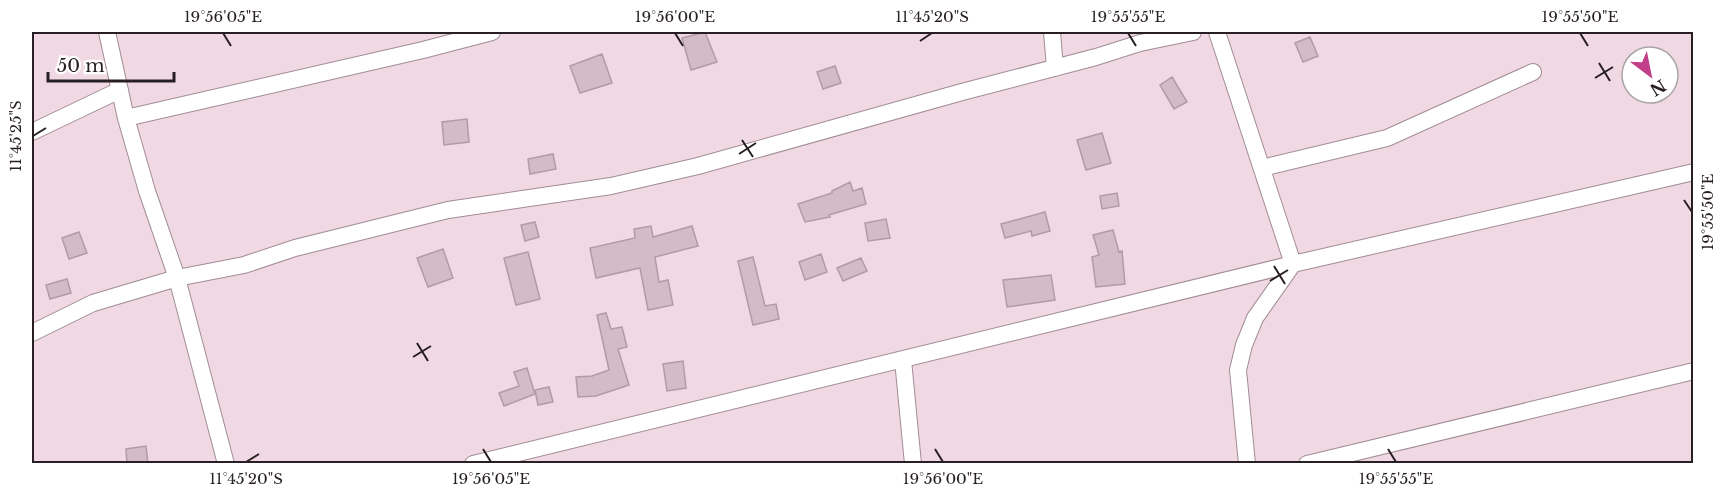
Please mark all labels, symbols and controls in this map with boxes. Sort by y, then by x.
text: 19°56'05"E [184,7,262,26]
text: 19°56'00"E [635,7,715,26]
text: 11°45'20"S [895,7,969,26]
text: 19°55'55"E [1091,7,1165,26]
text: 19°55'50"E [1542,7,1618,26]
scale bar [48,45,174,83]
north arrow [1620,45,1680,105]
text: 50 m [57,55,105,77]
text: N [1646,75,1670,100]
text: 11°45'25"S [6,100,25,172]
text: 19°55'50"E [1698,174,1717,250]
text: 11°45'20"S [209,469,283,488]
text: 19°56'05"E [452,469,530,488]
text: 19°56'00"E [903,469,983,488]
text: 19°55'55"E [1359,469,1433,488]

